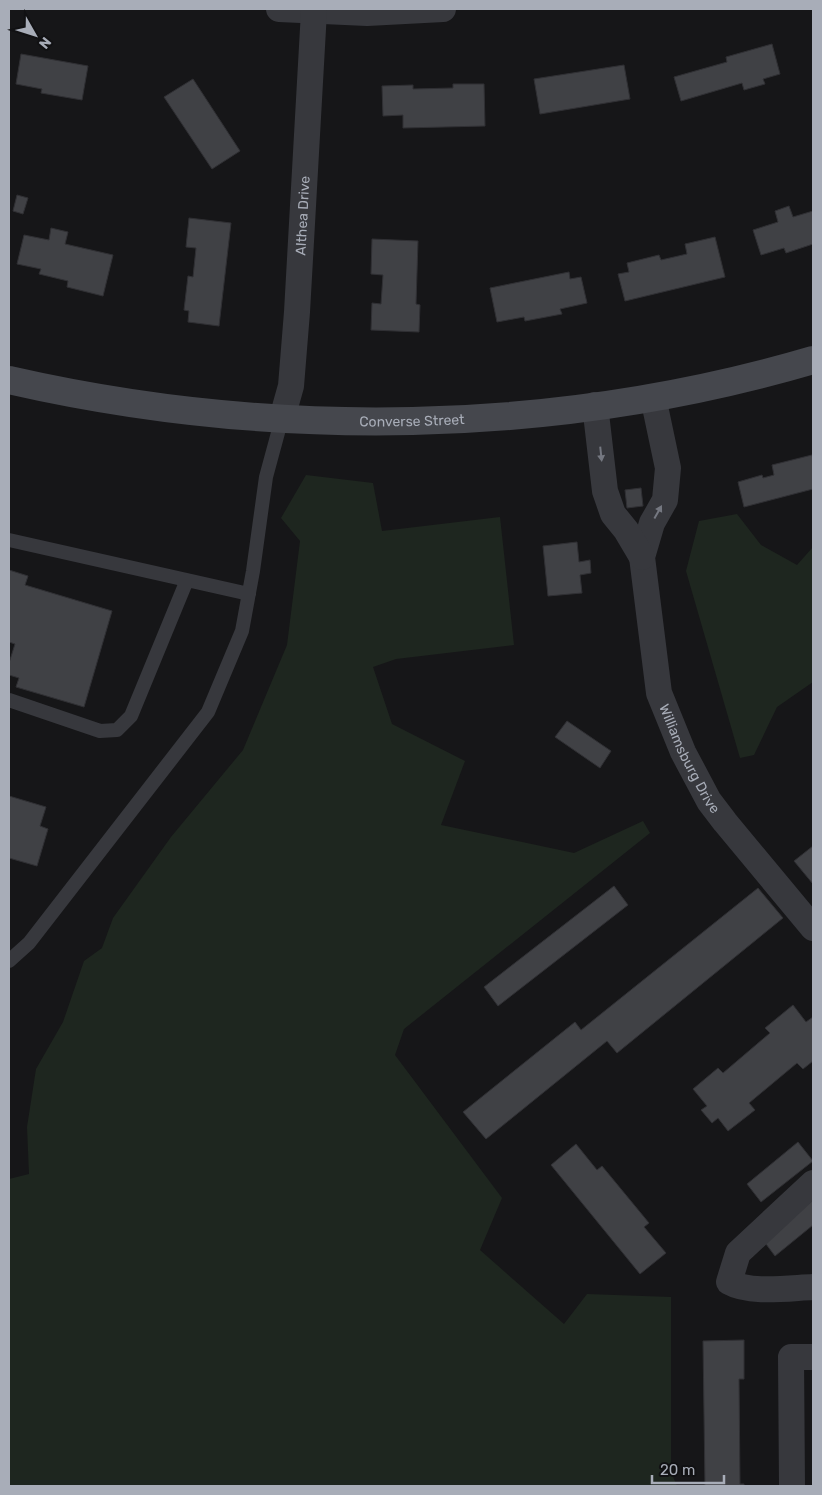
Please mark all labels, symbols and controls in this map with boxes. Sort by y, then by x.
north arrow [10,10,60,60]
text: N [35,34,54,52]
street label: Althea Drive [292,175,314,256]
street label: Converse Street [359,411,465,430]
one-way arrow [597,446,605,462]
one-way arrow [654,505,663,518]
street label: Williamsburg Drive [655,702,723,817]
scale bar [652,1452,724,1484]
text: 20 m [660,1461,695,1479]

